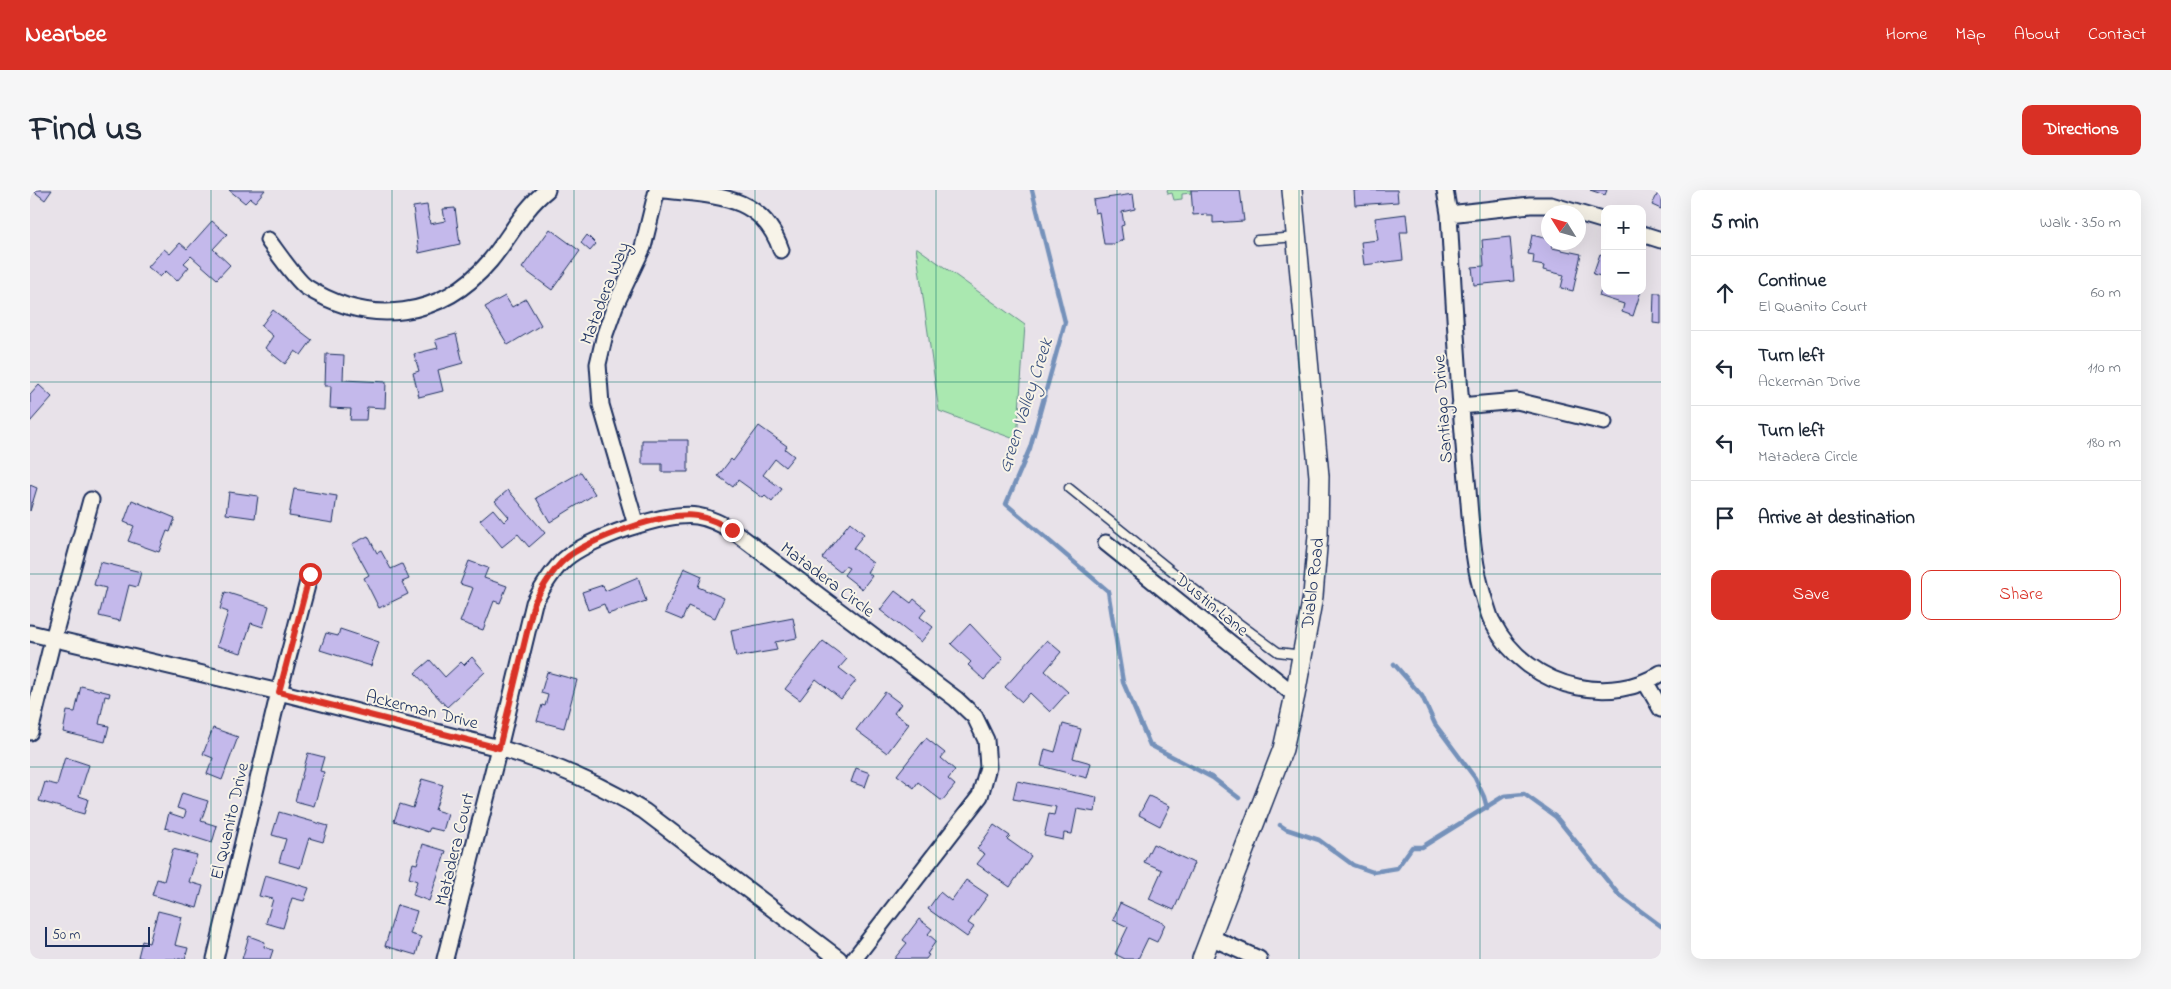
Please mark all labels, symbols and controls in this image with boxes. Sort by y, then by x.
text: Nearbee [25,18,107,53]
text: Home [1886,22,1927,48]
text: Map [1955,22,1986,48]
text: About [2014,22,2060,48]
text: Contact [2088,22,2146,48]
text: Find us [30,105,142,156]
button: Directions [2022,105,2141,155]
north arrow [1541,205,1586,250]
map controls [1601,205,1646,295]
button: + [1601,205,1646,250]
text: 5 min [1711,208,1759,238]
text: Walk · 350 m [2040,211,2121,235]
street label: Matadera Way [574,239,637,349]
button: − [1601,250,1646,295]
text: Continue [1758,268,1826,295]
icon: ahead [1711,279,1739,307]
text: 60 m [2091,281,2121,305]
text: El Quanito Court [1758,295,1867,319]
water label: Green Valley Creek [992,334,1061,477]
text: Turn left [1758,343,1825,370]
street label: Santiago Drive [1427,353,1462,464]
icon: left [1711,354,1739,382]
text: 110 m [2087,356,2121,380]
text: Ackerman Drive [1758,370,1860,394]
text: Turn left [1758,418,1825,445]
icon: left [1711,429,1739,457]
text: 180 m [2087,431,2121,455]
text: Matadera Circle [1758,445,1858,469]
icon: arrive [1711,504,1739,532]
text: Arrive at destination [1758,505,1915,532]
route end [721,519,744,542]
street label: Matadera Circle [774,536,880,625]
street label: Diablo Road [1295,536,1332,631]
route start [299,563,322,586]
street label: Dustin Lane [1167,567,1254,644]
button: Save [1711,570,1911,620]
button: Share [1921,570,2121,620]
street label: Ackerman Drive [362,684,481,738]
street label: El Quanito Drive [205,759,257,883]
street label: Matadera Court [429,790,483,909]
scale bar [45,924,150,947]
text: 50 m [52,925,80,946]

